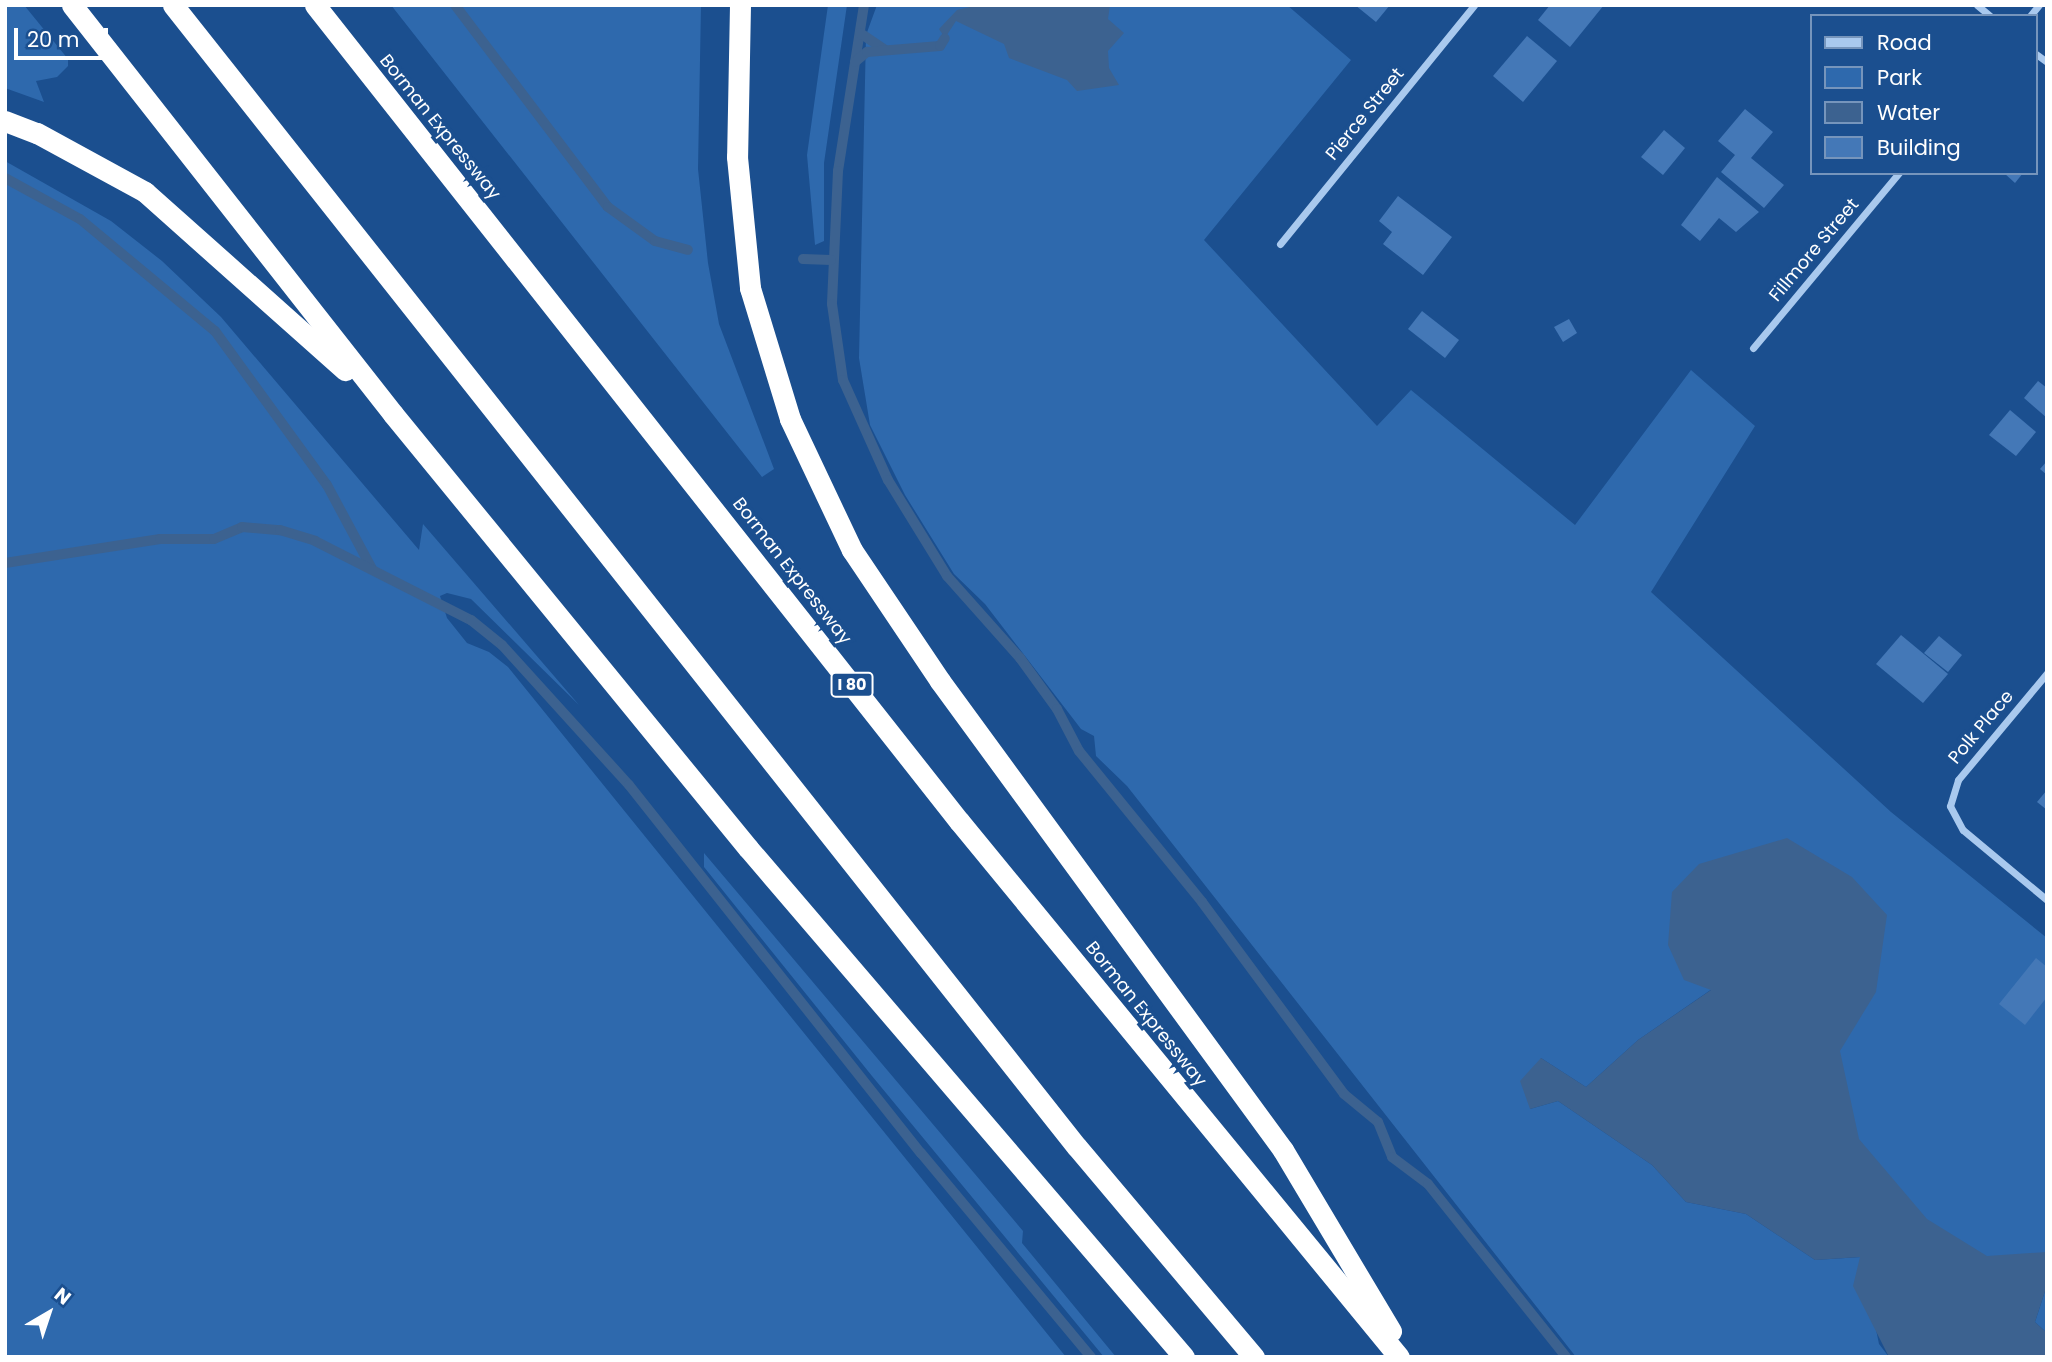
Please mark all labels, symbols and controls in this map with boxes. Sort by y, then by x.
scale bar [18,14,112,58]
legend [1811,14,2038,175]
text: 20 m [27,25,80,54]
text: Road [1877,28,1932,57]
street label: Borman Expressway [375,50,505,204]
text: Park [1877,63,1922,92]
street label: Pierce Street [1321,64,1409,164]
text: Water [1877,98,1940,127]
text: Building [1877,133,1961,162]
street label: Fillmore Street [1765,194,1863,306]
street label: Borman Expressway [728,493,856,649]
road number: I 80 [829,672,875,698]
street label: Polk Place [1944,686,2018,768]
street label: Borman Expressway [1081,937,1211,1091]
north arrow [14,1278,84,1348]
text: N [48,1281,77,1311]

